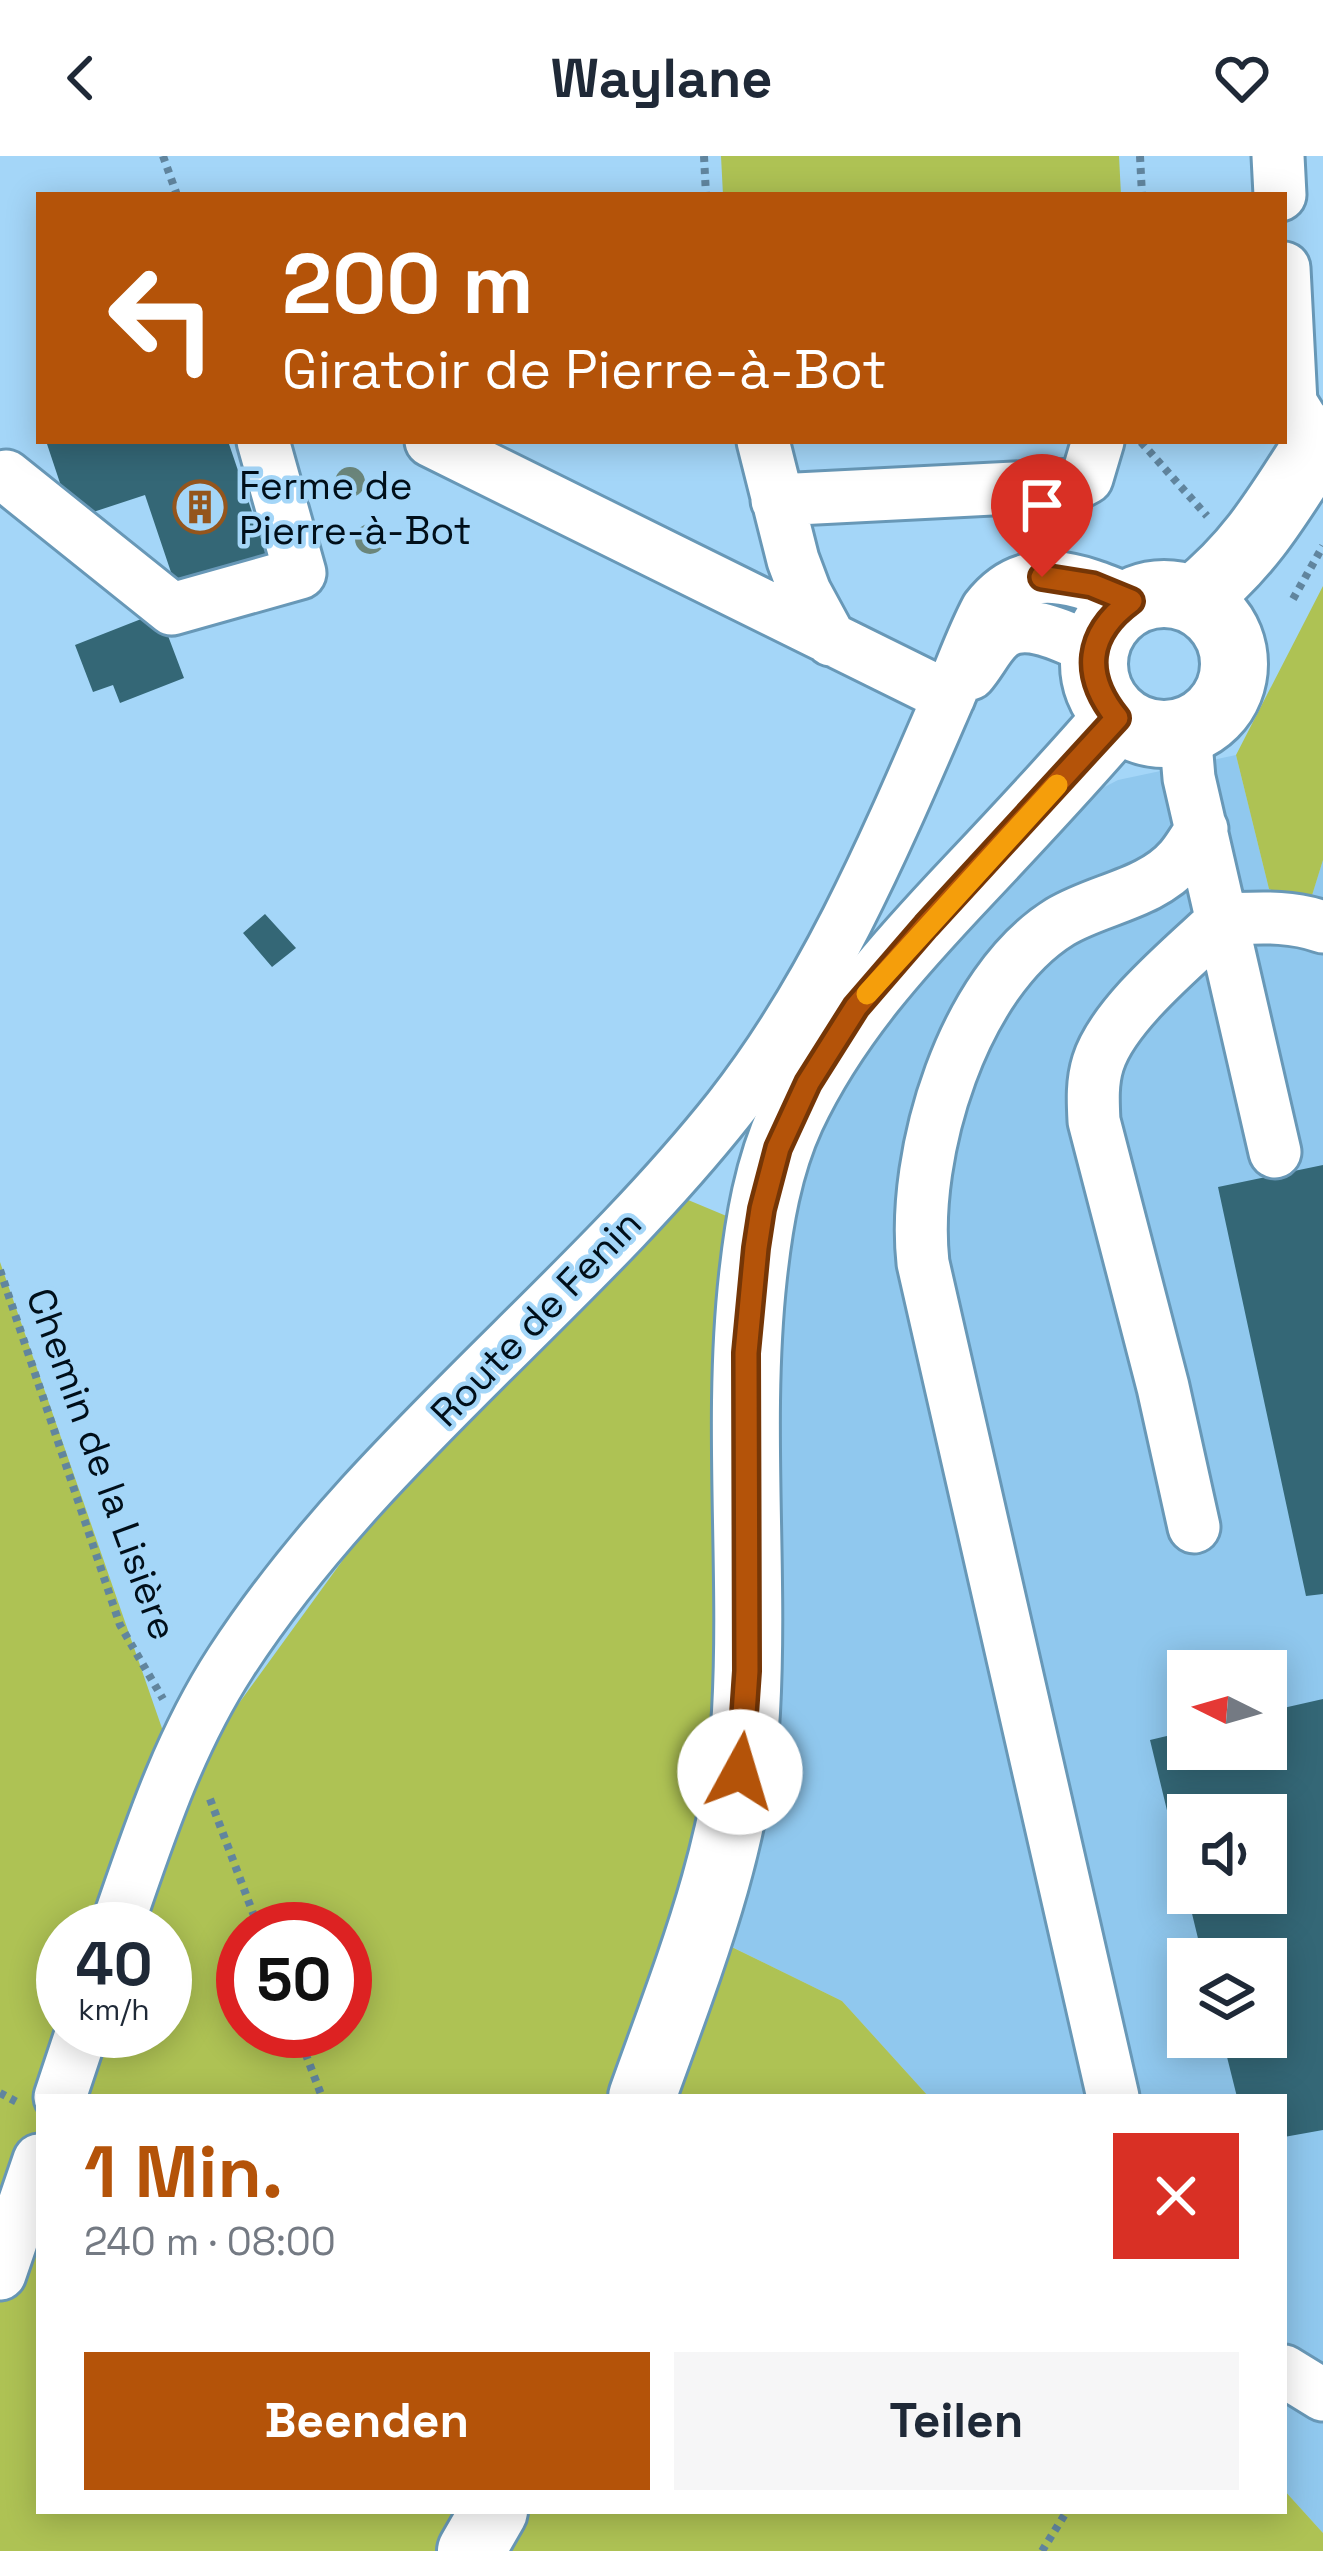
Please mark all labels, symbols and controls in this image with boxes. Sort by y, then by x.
text: Waylane [551,44,772,113]
icon: back [48,45,114,111]
icon: heart [1209,45,1275,111]
text: 200 m [282,230,534,338]
icon: left [84,240,240,396]
text: Giratoir de Pierre-à-Bot [282,335,887,404]
pin [991,454,1093,577]
place label: Ferme de Pierre-à-Bot [239,461,472,555]
icon: arrive [1009,472,1075,538]
building icon: Ferme de Pierre-à-Bot [172,479,228,535]
street label: Route de Fenin [420,1199,652,1437]
street label: Chemin de la Lisière [16,1282,188,1646]
north arrow [1167,1650,1287,1770]
map controls [1167,1650,1287,2058]
position arrow [677,1709,803,1835]
button: sound [1167,1794,1287,1914]
speed limit sign: 50 [216,1902,372,2058]
text: 40 [75,1926,153,2003]
button: layers [1167,1938,1287,2058]
text: km/h [78,1990,150,2029]
text: 1 Min. [84,2126,283,2218]
button: close [1113,2133,1239,2259]
text: 240 m · 08:00 [84,2217,336,2266]
button: Beenden [84,2352,650,2490]
button: Teilen [674,2352,1239,2490]

